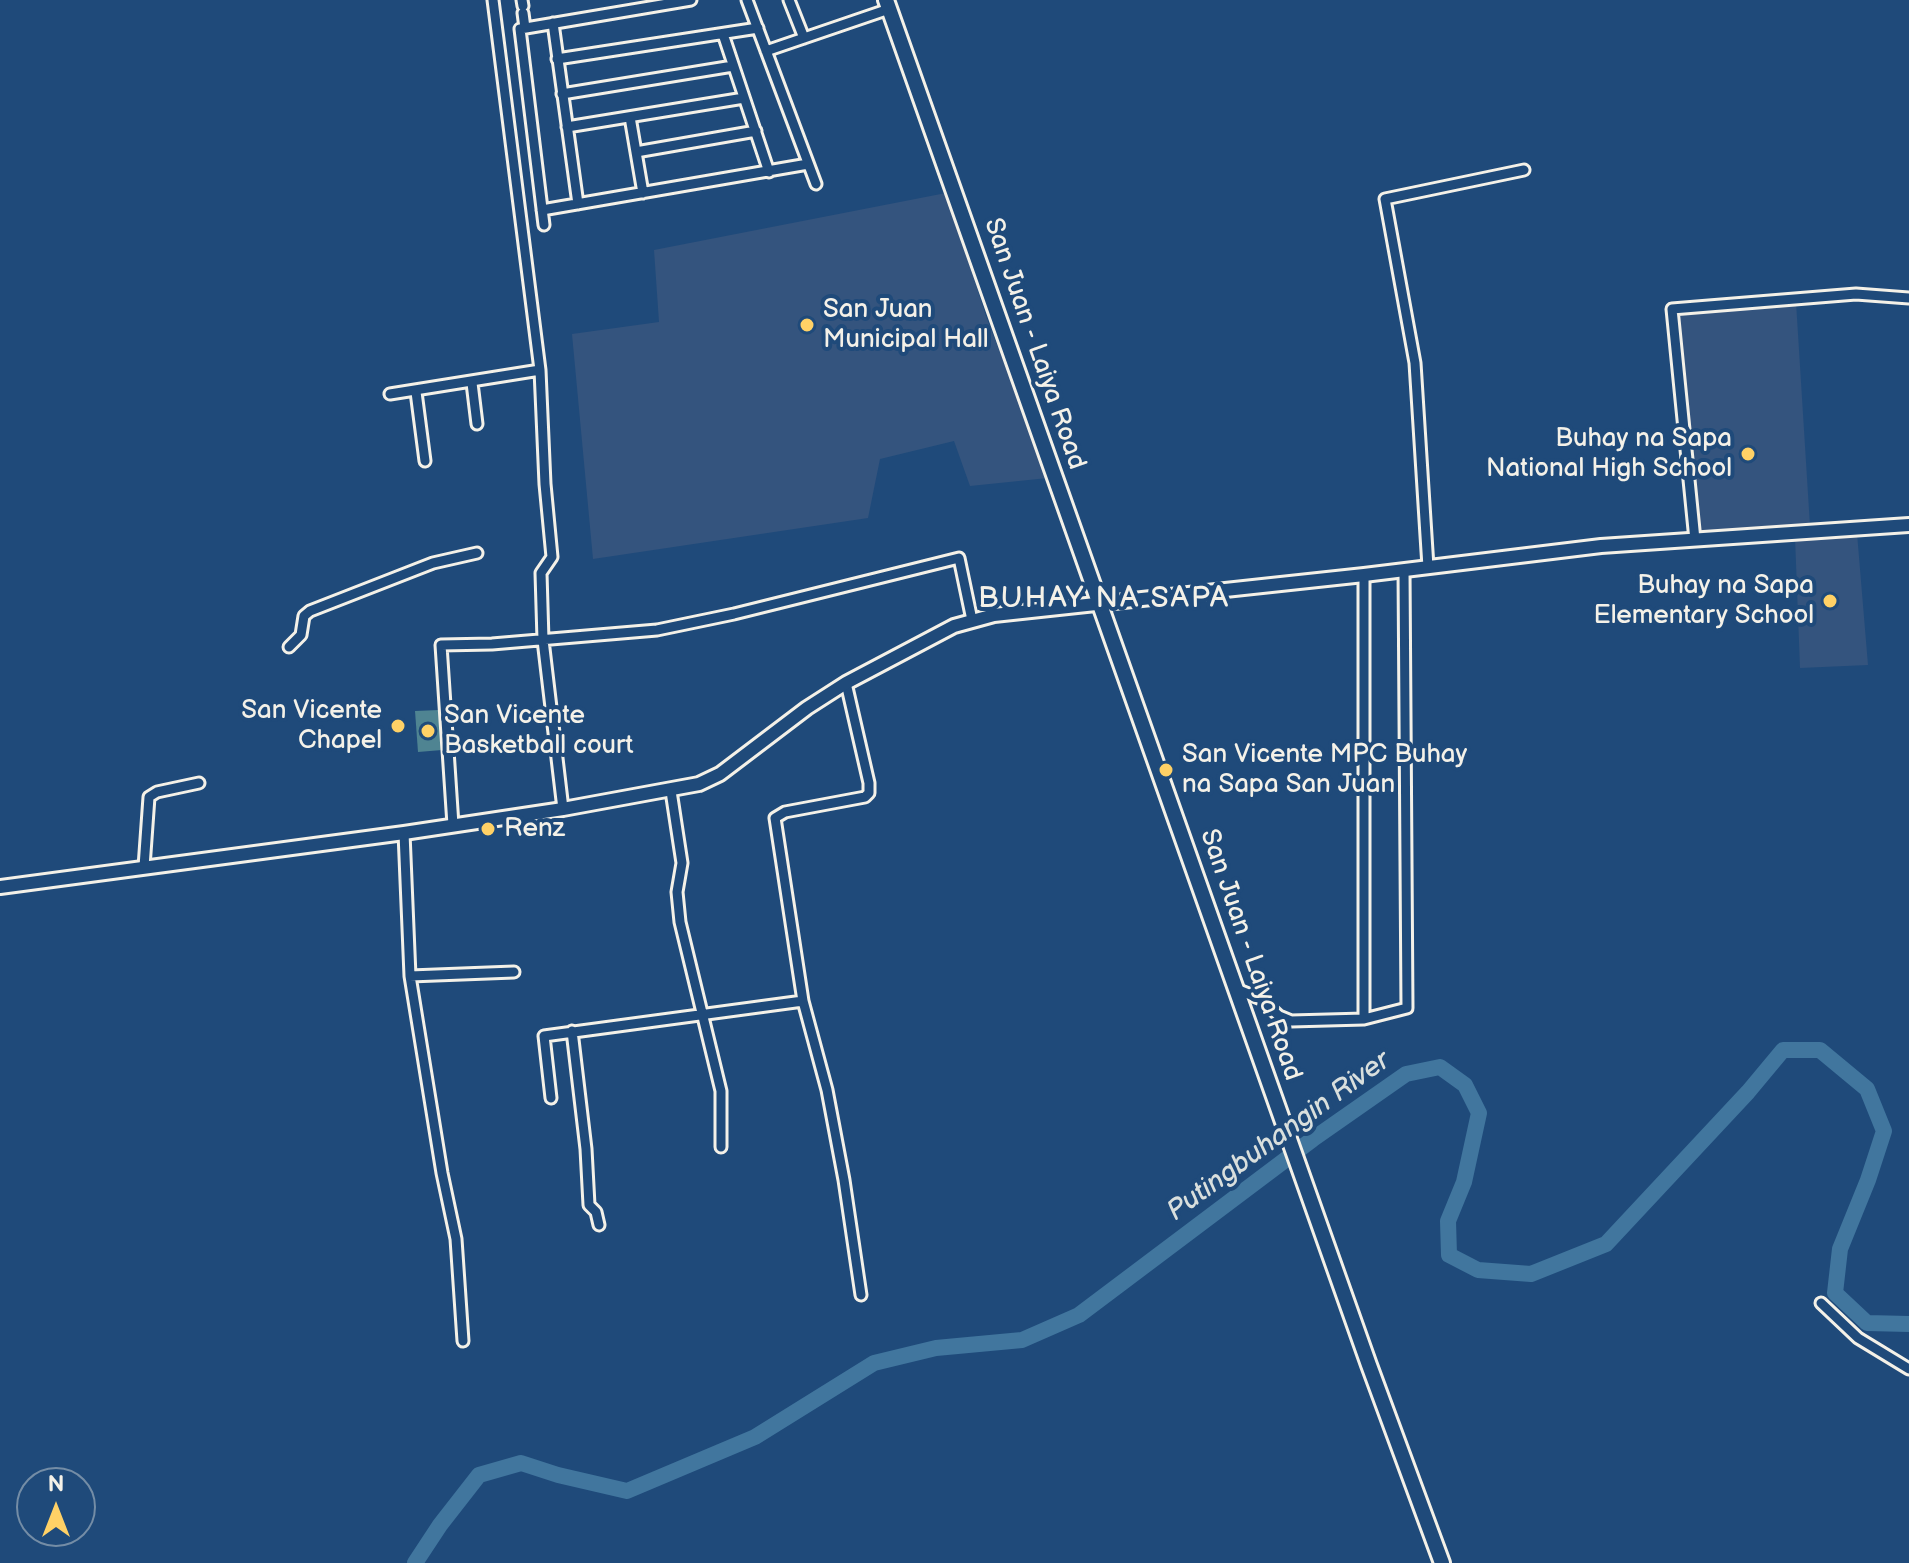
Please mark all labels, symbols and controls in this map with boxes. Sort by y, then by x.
street label: San Juan - Laiya Road [976,214,1092,474]
place label: San Juan Municipal Hall [823,294,989,356]
marker: San Juan Municipal Hall [798,316,816,334]
place label: Buhay na Sapa National High School [1486,423,1732,484]
marker: Buhay na Sapa National High School [1739,445,1757,463]
place label: Buhay na Sapa Elementary School [1594,570,1814,632]
district label: BUHAY NA SAPA [978,581,1230,617]
marker: Buhay na Sapa Elementary School [1821,592,1839,610]
place label: San Vicente Chapel [241,695,382,756]
place label: San Vicente Basketball court [444,700,634,762]
marker: San Vicente Chapel [389,717,407,735]
marker: San Vicente Basketball court [419,722,437,740]
place label: San Vicente MPC Buhay na Sapa San Juan [1182,739,1467,800]
marker: San Vicente MPC Buhay na Sapa San Juan [1157,761,1175,779]
place label: Renz [504,813,565,845]
marker: Renz [479,820,497,838]
street label: San Juan - Laiya Road [1192,825,1308,1085]
water label: Putingbuhangin River [1161,1045,1397,1229]
north arrow [16,1467,96,1547]
text: N [48,1471,64,1498]

